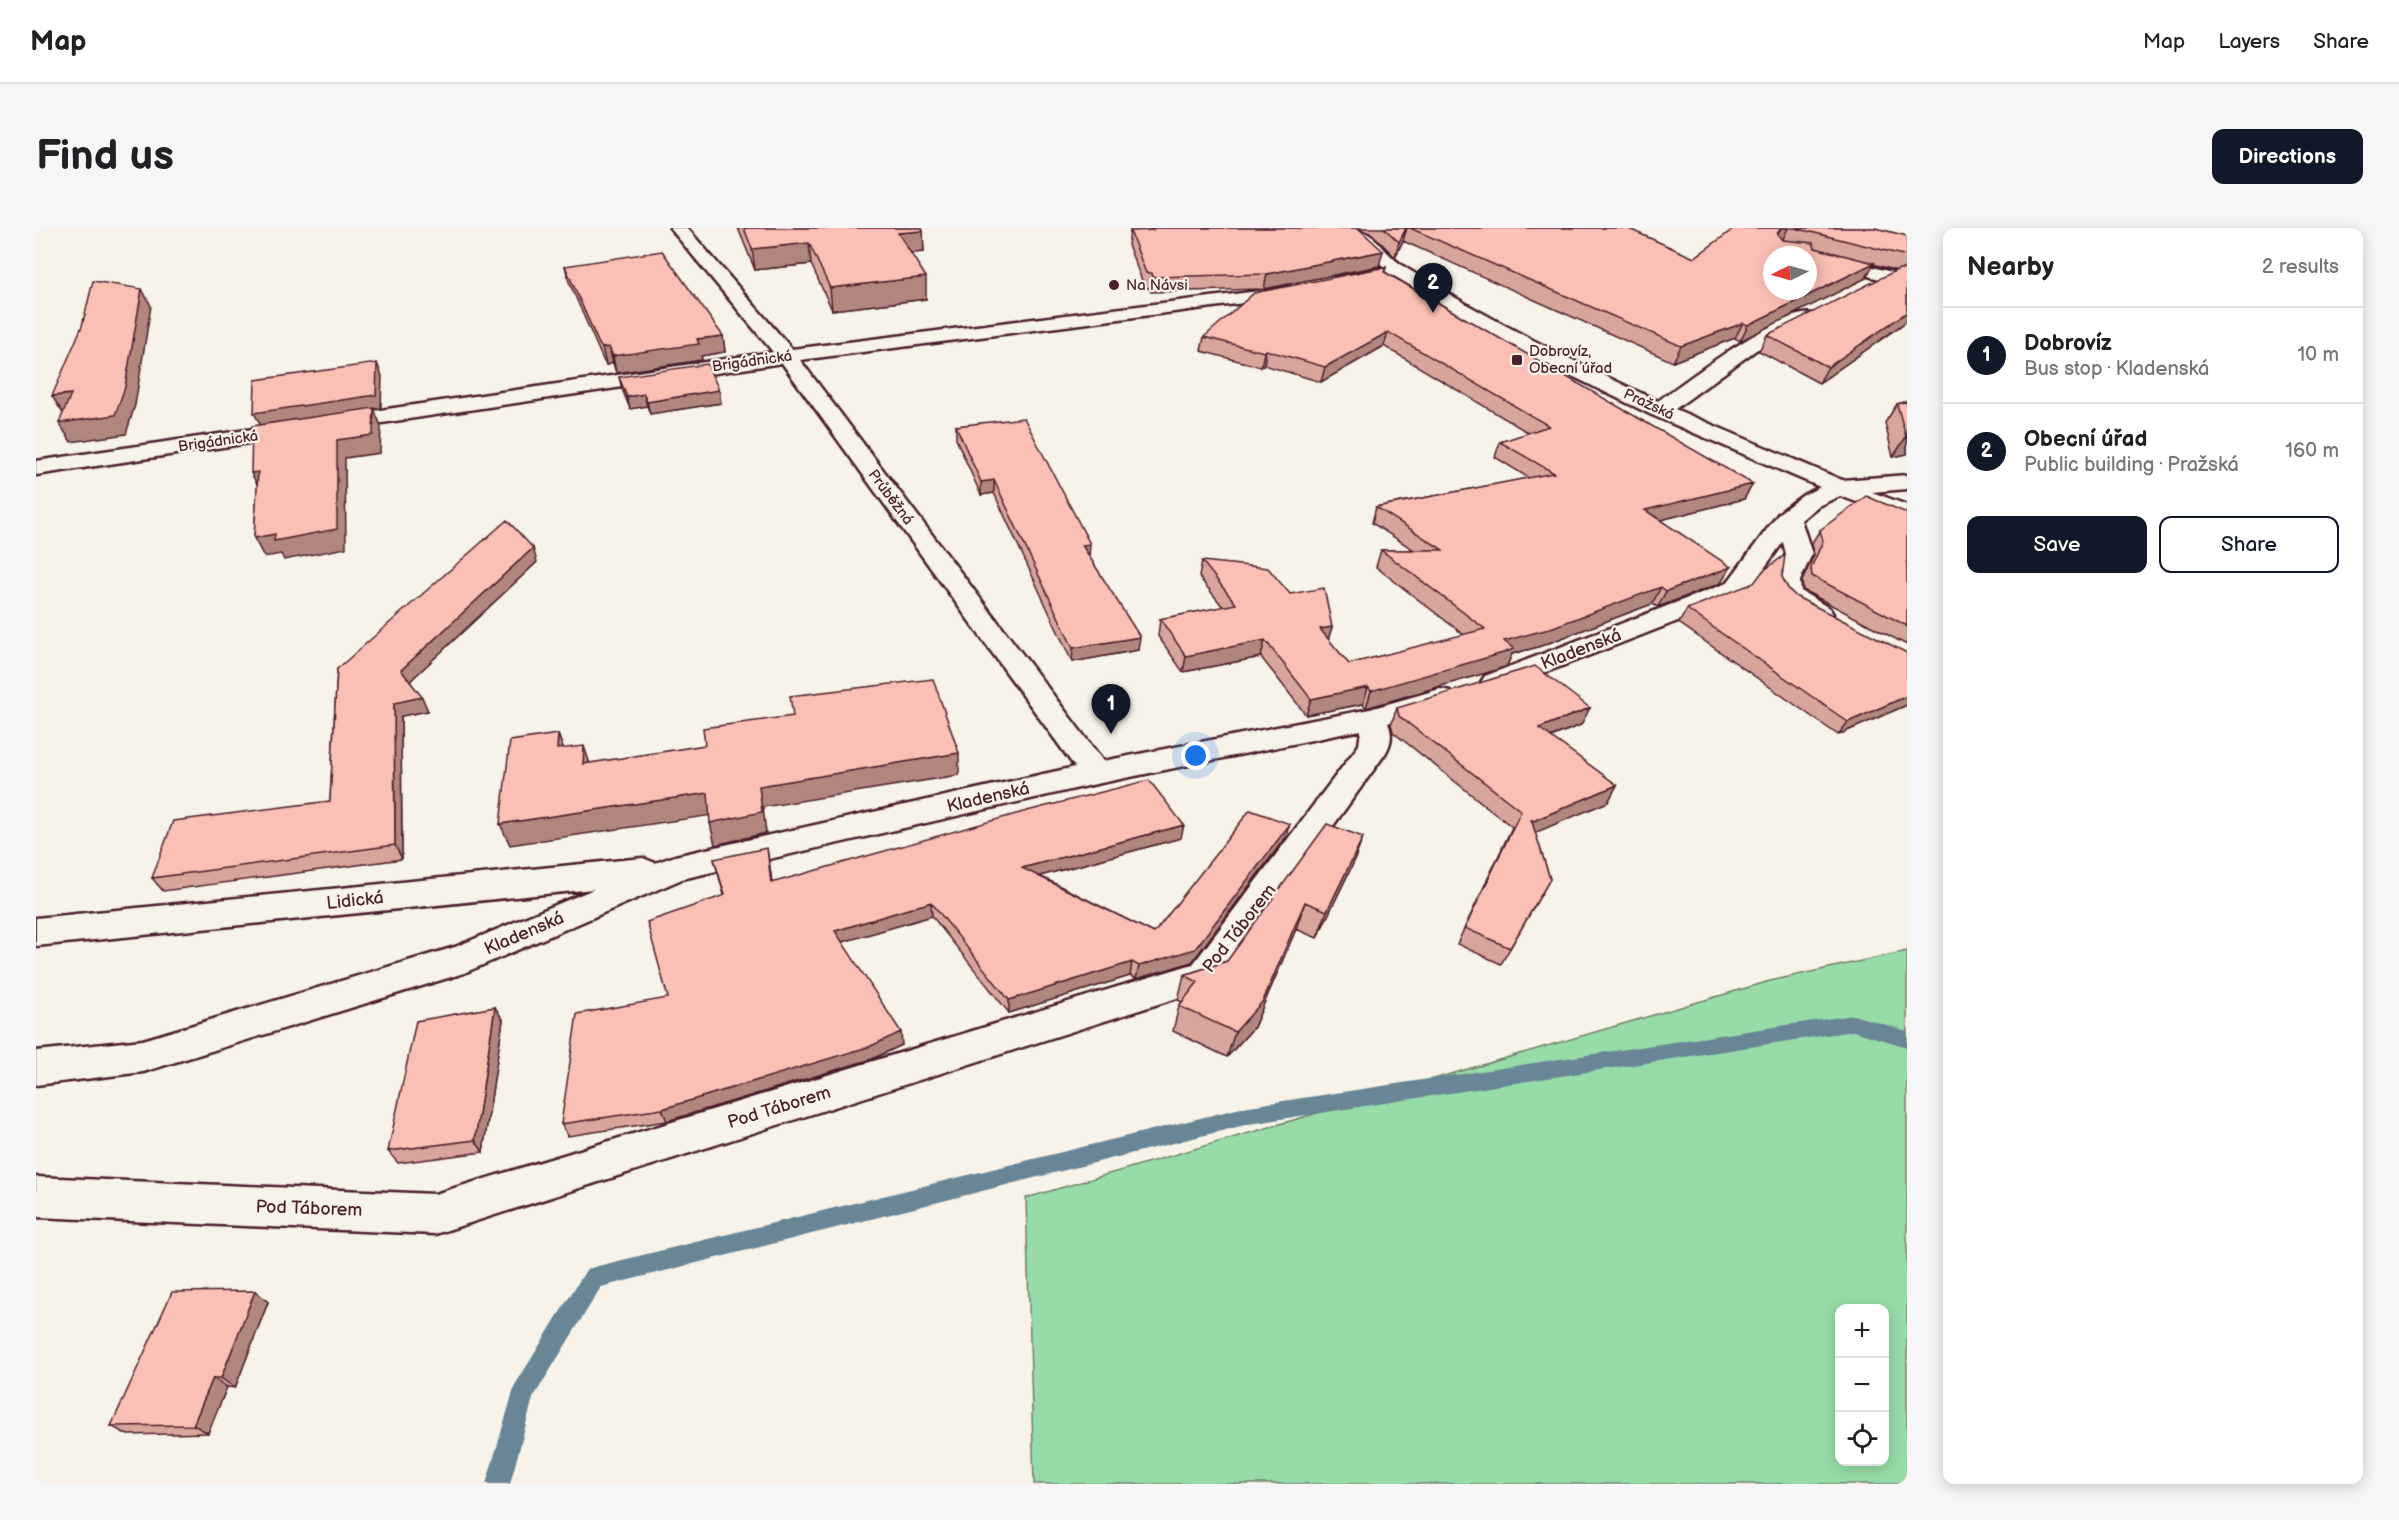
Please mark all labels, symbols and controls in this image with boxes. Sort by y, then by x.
text: Map [30,25,86,58]
text: Map [2143,29,2185,54]
text: Layers [2218,29,2280,54]
text: Share [2313,29,2369,54]
button: Directions [2212,129,2363,184]
text: Find us [36,131,174,182]
north arrow [1763,246,1817,300]
text: Nearby [1967,252,2054,283]
text: 2 results [2262,255,2339,279]
pin: 2 [1414,264,1452,313]
place label: Na Návsi [1126,276,1188,295]
marker: Na Návsi [1107,278,1121,292]
text: Dobrovíz [2024,330,2112,357]
place label: Dobrovíz, Obecní úřad [1529,342,1612,378]
text: 1 [1982,343,1991,367]
text: 10 m [2298,343,2339,367]
street label: Brigádnická [711,346,793,377]
marker: Dobrovíz, Obecní úřad [1510,353,1524,367]
text: Bus stop · Kladenská [2024,357,2209,381]
street label: Pražská [1621,385,1677,424]
street label: Brigádnická [177,426,259,457]
text: Obecní úřad [2024,426,2147,453]
text: 2 [1981,439,1992,463]
text: 160 m [2285,439,2339,463]
text: Public building · Pražská [2024,453,2239,477]
street label: Průběžná [864,466,918,529]
button: Save [1967,516,2147,573]
button: Share [2159,516,2339,573]
street label: Kladenská [1538,625,1624,674]
pin: 1 [1092,684,1130,734]
your location [1181,741,1210,770]
street label: Kladenská [945,778,1032,817]
street label: Pod Táborem [1198,880,1280,977]
street label: Lidická [325,887,385,914]
street label: Kladenská [481,907,567,960]
street label: Pod Táborem [725,1082,833,1133]
street label: Pod Táborem [255,1196,363,1221]
map controls [1835,1304,1889,1466]
button: + [1835,1304,1889,1358]
button: − [1835,1358,1889,1412]
button: locate [1835,1412,1889,1466]

